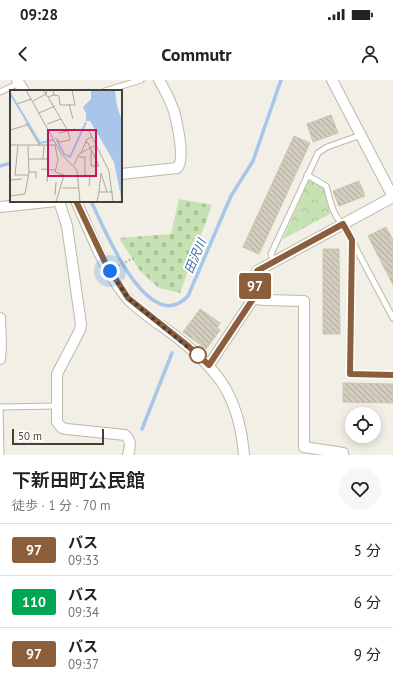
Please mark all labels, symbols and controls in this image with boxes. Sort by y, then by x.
text: 09:28 [20,5,58,24]
icon: back [12,43,34,65]
text: Commutr [161,43,232,66]
icon: person [359,43,381,65]
inset map [10,90,122,202]
water label: 田沢川 [181,235,210,276]
your location [100,261,120,281]
line badge: 97 [237,273,273,299]
text: 97 [247,277,263,295]
unlabelled marker [189,346,207,364]
map controls [345,407,381,443]
button: locate [345,407,381,443]
scale bar [12,427,104,446]
text: 50 m [18,429,42,443]
text: 下新田町公民館 [12,468,145,492]
button: heart [339,468,381,510]
text: 徒歩 · 1 分 · 70 m [12,497,111,514]
text: バス [68,533,98,552]
text: 97 [26,541,42,559]
text: 5 分 [354,541,381,560]
text: 09:33 [68,552,99,569]
text: バス [68,585,98,604]
text: 110 [22,593,46,611]
text: 6 分 [354,593,381,612]
text: 09:34 [68,604,99,621]
text: バス [68,637,98,656]
text: 97 [26,645,42,663]
text: 9 分 [354,645,381,664]
text: 09:37 [68,656,99,673]

